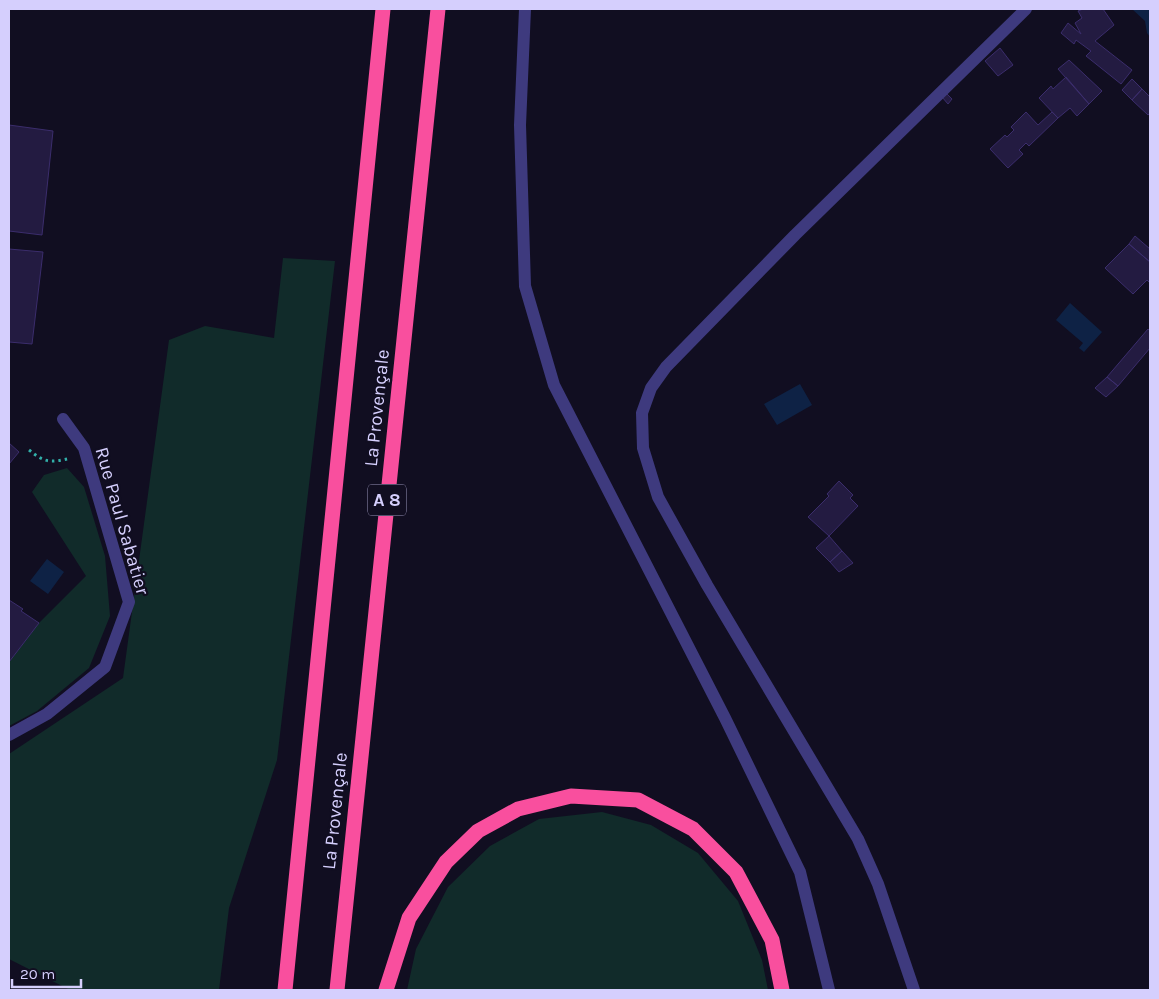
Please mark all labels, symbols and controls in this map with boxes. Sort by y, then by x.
street label: La Provençale [360,348,394,468]
street label: Rue Paul Sabatier [90,445,154,598]
road number: A 8 [368,484,406,516]
street label: La Provençale [318,751,352,871]
scale bar [12,956,81,988]
text: 20 m [20,965,55,983]

